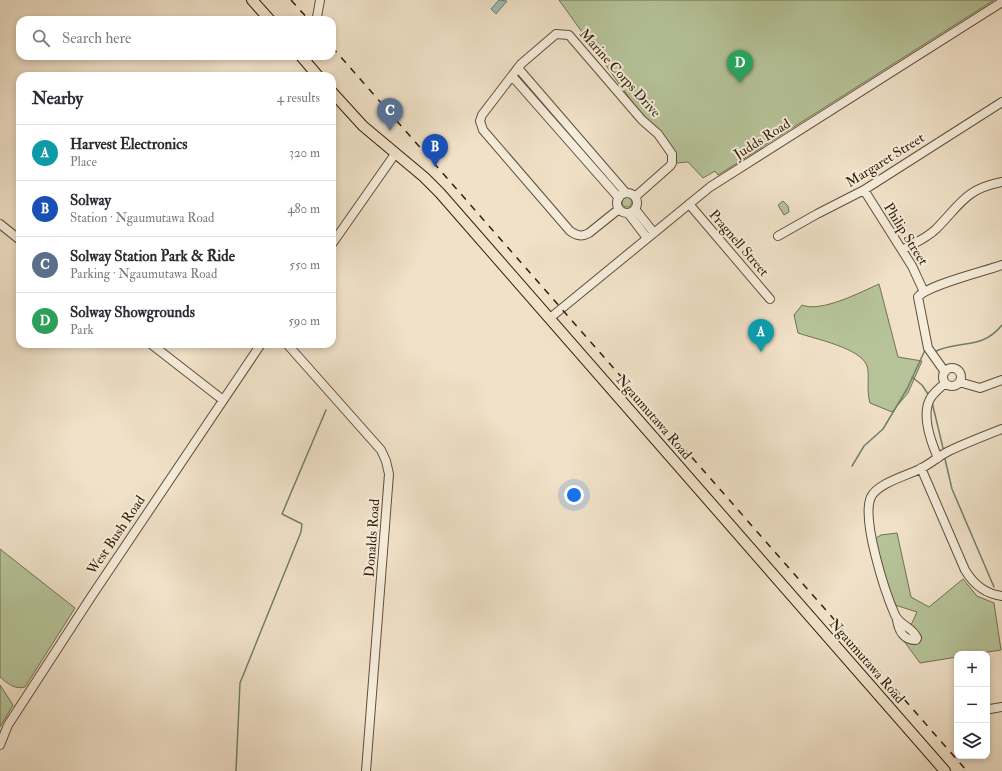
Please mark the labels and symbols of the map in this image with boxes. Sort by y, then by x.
street label: Marine Corps Drive [575,25,664,122]
pin: D [727,50,753,83]
pin: C [377,98,403,131]
street label: Judds Road [730,115,793,164]
street label: Margaret Street [843,129,928,191]
pin: B [422,134,448,167]
street label: Philip Street [879,200,932,269]
street label: Pragnell Street [705,206,773,280]
pin: A [748,319,774,352]
street label: Ngaumutawa Road [613,371,695,463]
your location [564,485,584,505]
street label: West Bush Road [83,492,149,579]
street label: Donalds Road [361,498,383,578]
street label: Ngaumutawa Road [826,615,908,707]

